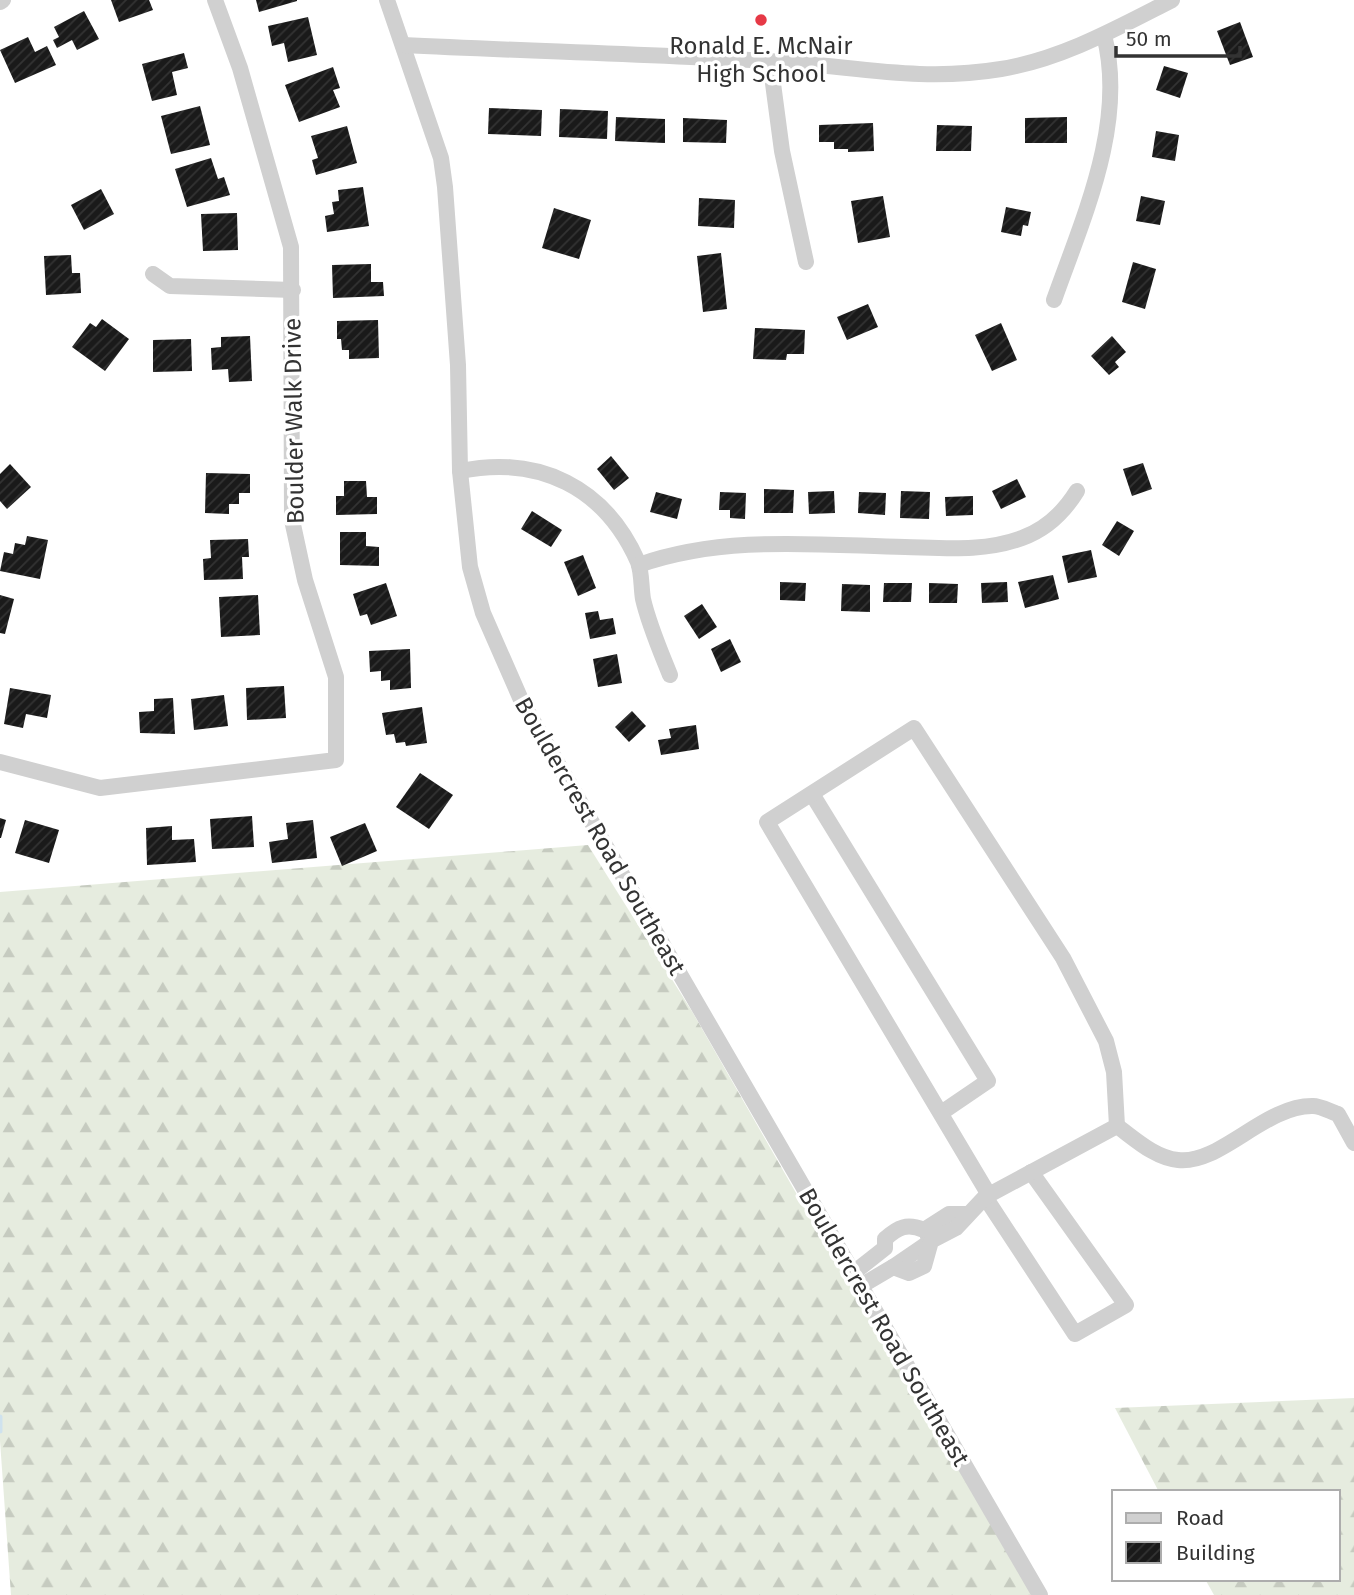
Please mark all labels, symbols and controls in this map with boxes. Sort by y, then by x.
marker: Ronald E. McNair High School [753,12,769,28]
scale bar [1116,14,1240,58]
text: 50 m [1126,26,1172,52]
place label: Ronald E. McNair High School [669,32,853,88]
street label: Boulder Walk Drive [278,318,310,524]
street label: Bouldercrest Road Southeast [509,692,691,980]
street label: Bouldercrest Road Southeast [793,1183,975,1471]
legend [1112,1490,1340,1581]
text: Road [1176,1505,1224,1531]
text: Building [1176,1540,1255,1566]

